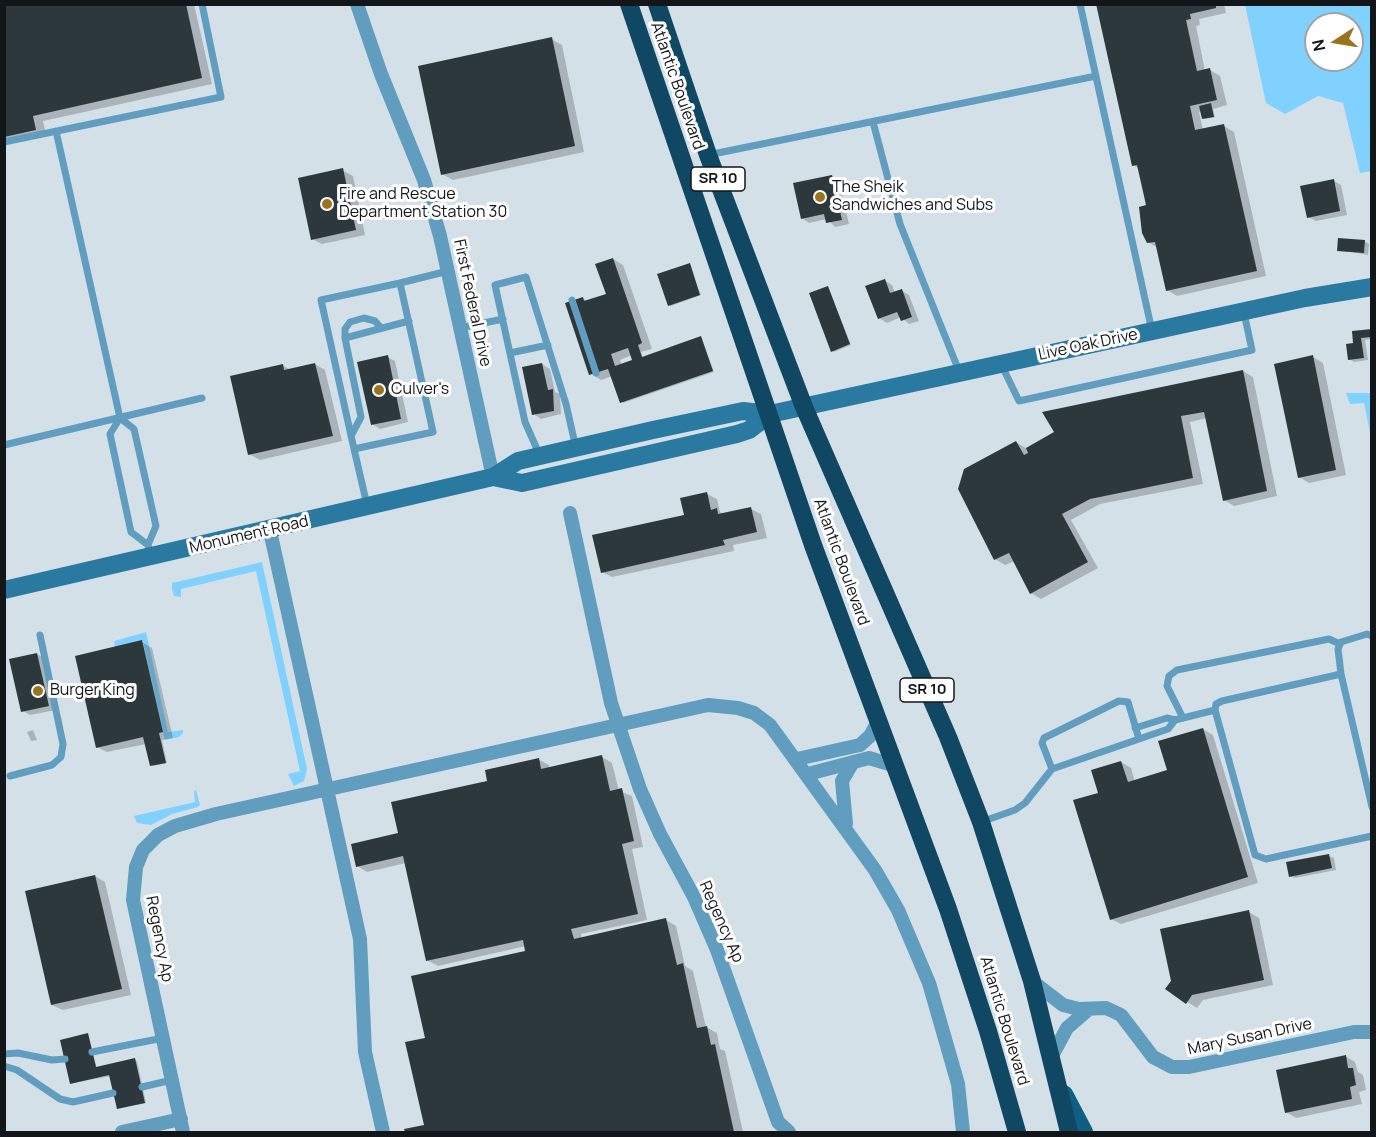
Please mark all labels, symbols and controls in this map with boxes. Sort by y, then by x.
north arrow [1304,12,1364,72]
street label: Atlantic Boulevard [646,20,708,152]
text: N [1306,37,1330,53]
road number: SR 10 [691,167,745,191]
place label: The Sheik Sandwiches and Subs [832,178,993,216]
place label: Fire and Rescue Department Station 30 [339,185,507,223]
marker: The Sheik Sandwiches and Subs [813,190,827,204]
marker: Fire and Rescue Department Station 30 [320,197,334,211]
street label: First Federal Drive [449,237,495,369]
street label: Live Oak Drive [1036,325,1140,365]
place label: Culver's [391,380,449,400]
marker: Culver's [372,383,386,397]
street label: Atlantic Boulevard [809,496,873,628]
street label: Monument Road [188,512,310,558]
road number: SR 10 [900,678,954,702]
place label: Burger King [50,681,135,701]
marker: Burger King [31,684,45,698]
street label: Regency Ap [694,878,748,966]
street label: Regency Ap [141,894,177,984]
street label: Atlantic Boulevard [975,954,1033,1088]
street label: Mary Susan Drive [1186,1014,1314,1060]

